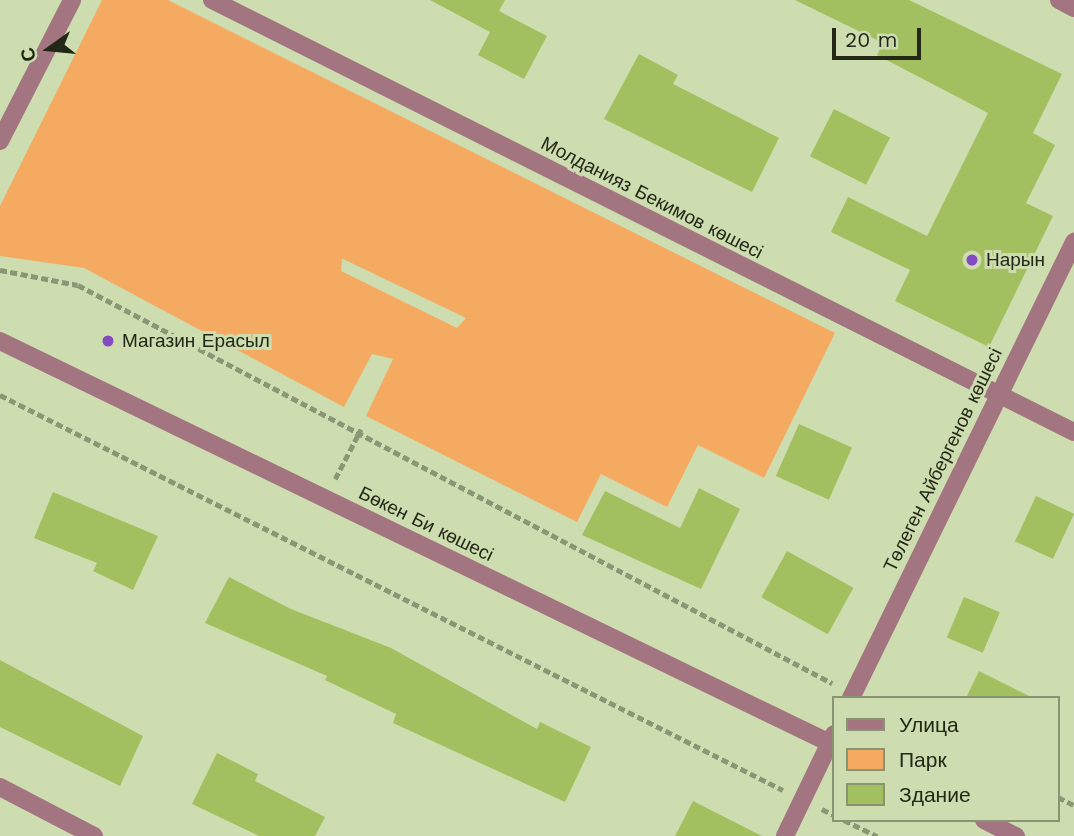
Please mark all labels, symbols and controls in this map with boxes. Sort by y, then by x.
north arrow [14,14,84,84]
scale bar [836,14,925,58]
text: 20 m [845,27,897,52]
text: С [15,45,41,64]
street label: Молданияз Бекимов көшесі [537,132,767,264]
place label: Нарын [986,249,1045,271]
marker: Нарын [964,252,980,268]
place label: Магазин Ерасыл [122,330,270,352]
marker: Магазин Ерасыл [100,333,116,349]
street label: Төлеген Айбергенов көшесі [879,344,1007,576]
street label: Бөкен Би көшесі [355,482,497,566]
legend [832,696,1060,822]
text: Улица [899,712,959,737]
text: Парк [899,747,947,772]
text: Здание [899,782,971,807]

